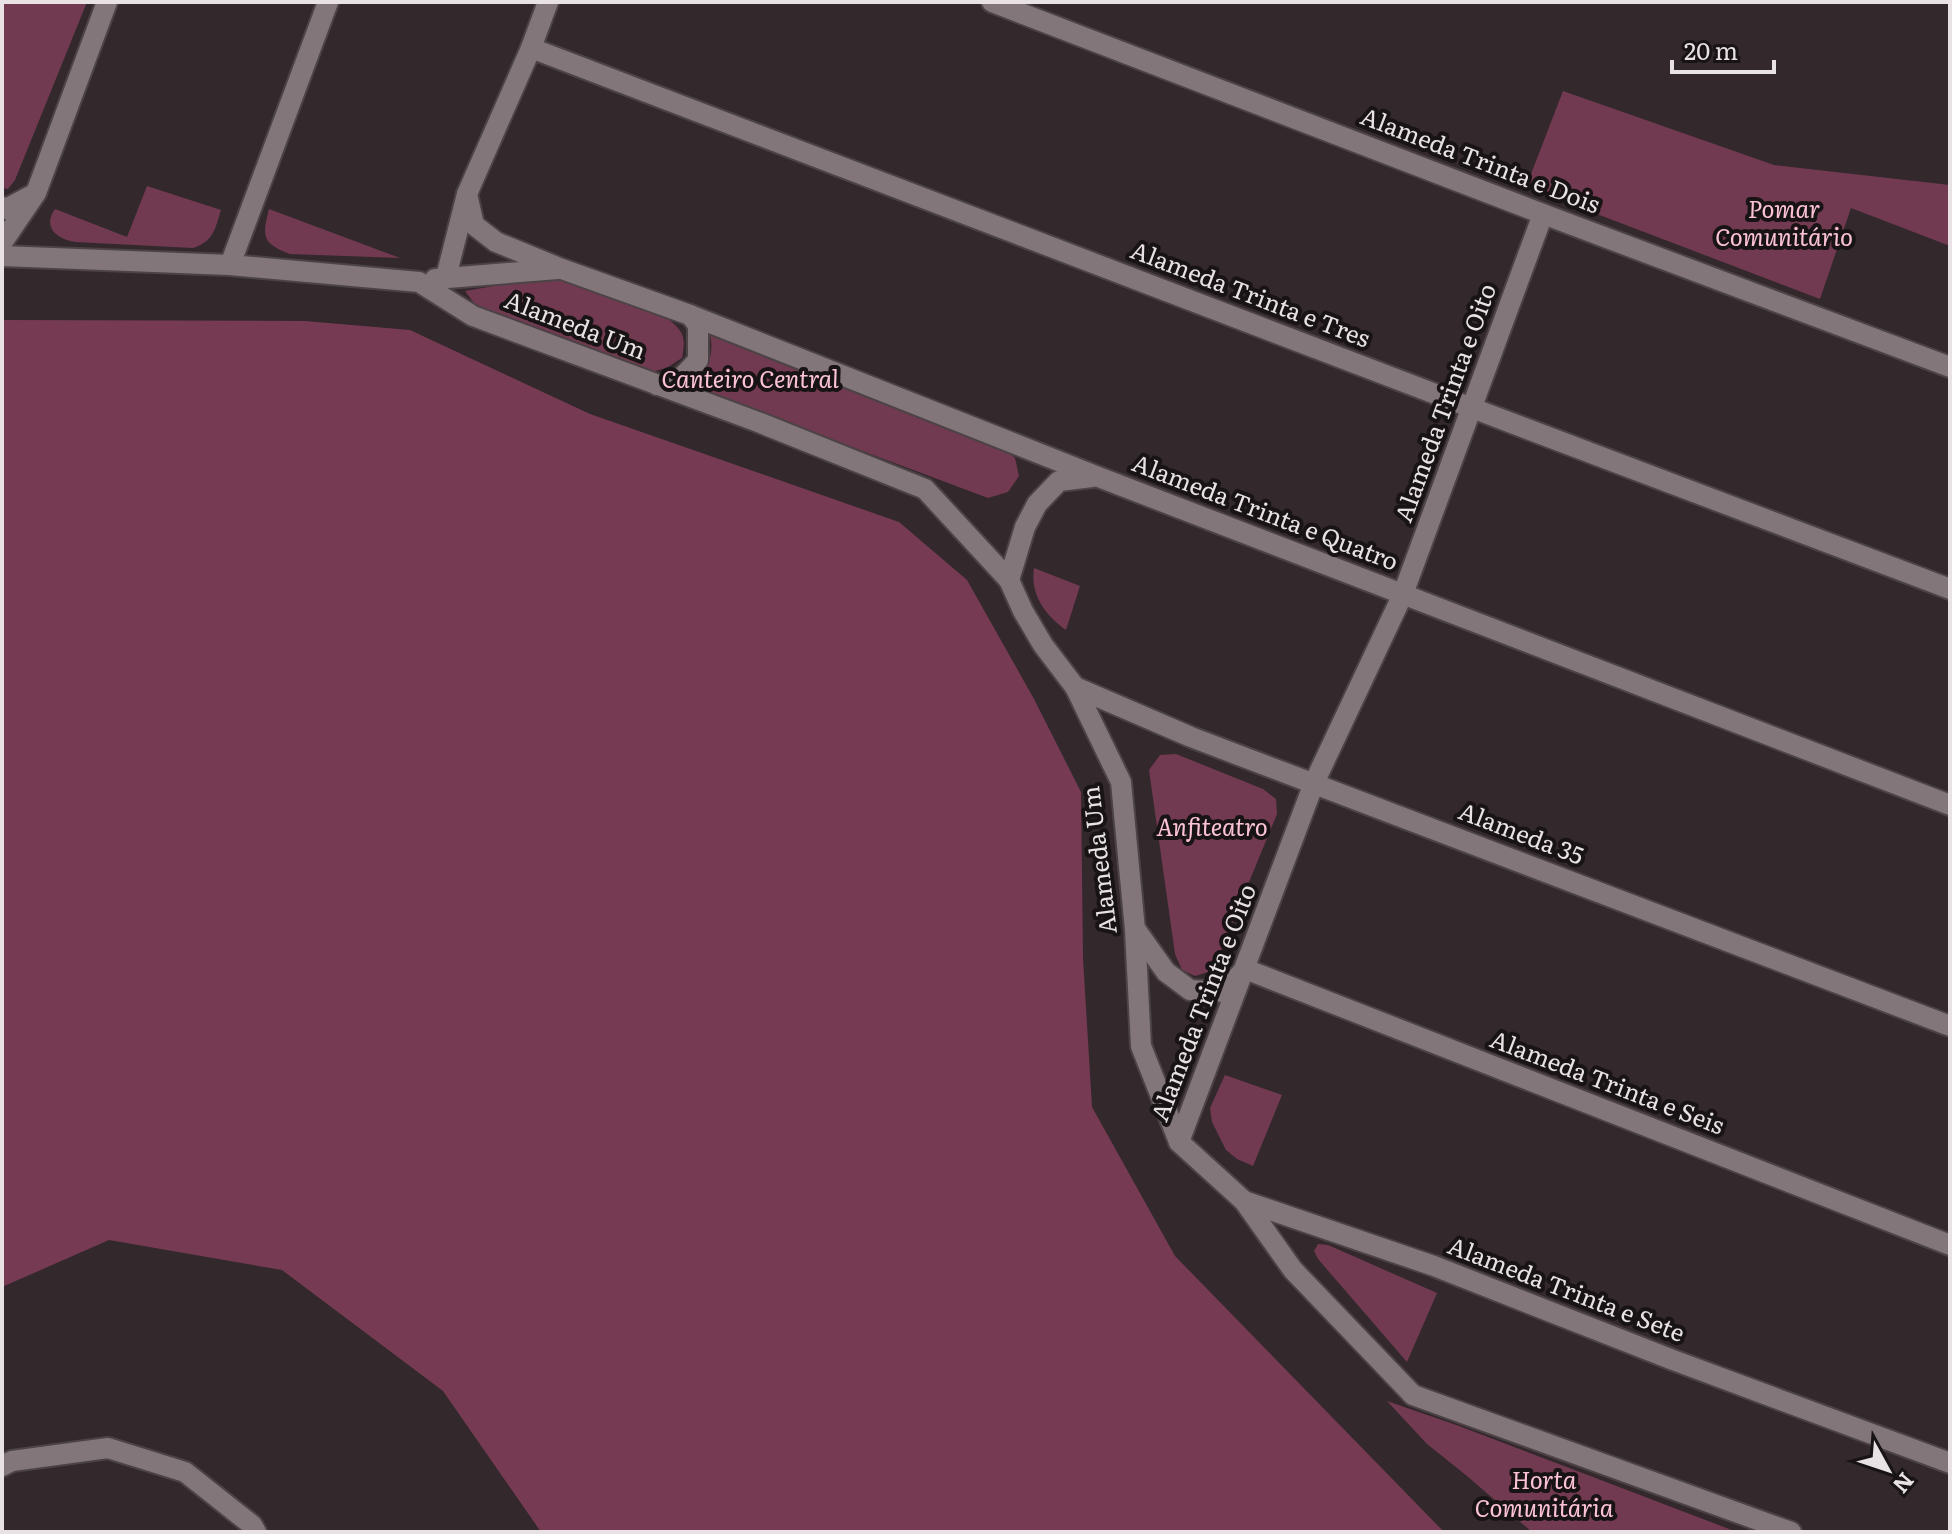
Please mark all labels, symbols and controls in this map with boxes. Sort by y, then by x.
scale bar [1672,24,1774,74]
text: 20 m [1684,32,1738,67]
street label: Alameda Trinta e Dois [1356,97,1606,221]
park label: Pomar Comunitário [1715,190,1853,253]
street label: Alameda Trinta e Tres [1126,231,1376,355]
street label: Alameda Trinta e Oito [1384,278,1503,526]
street label: Alameda Um [500,281,652,367]
park label: Canteiro Central [661,360,839,395]
street label: Alameda Trinta e Quatro [1128,444,1404,578]
street label: Alameda Um [1071,784,1124,936]
street label: Alameda 35 [1454,792,1590,872]
park label: Anfiteatro [1156,808,1268,843]
street label: Alameda Trinta e Oito [1140,878,1263,1126]
street label: Alameda Trinta e Seis [1486,1020,1730,1142]
street label: Alameda Trinta e Sete [1443,1226,1690,1349]
north arrow [1848,1430,1928,1510]
park label: Horta Comunitária [1475,1461,1614,1524]
text: N [1886,1466,1923,1501]

